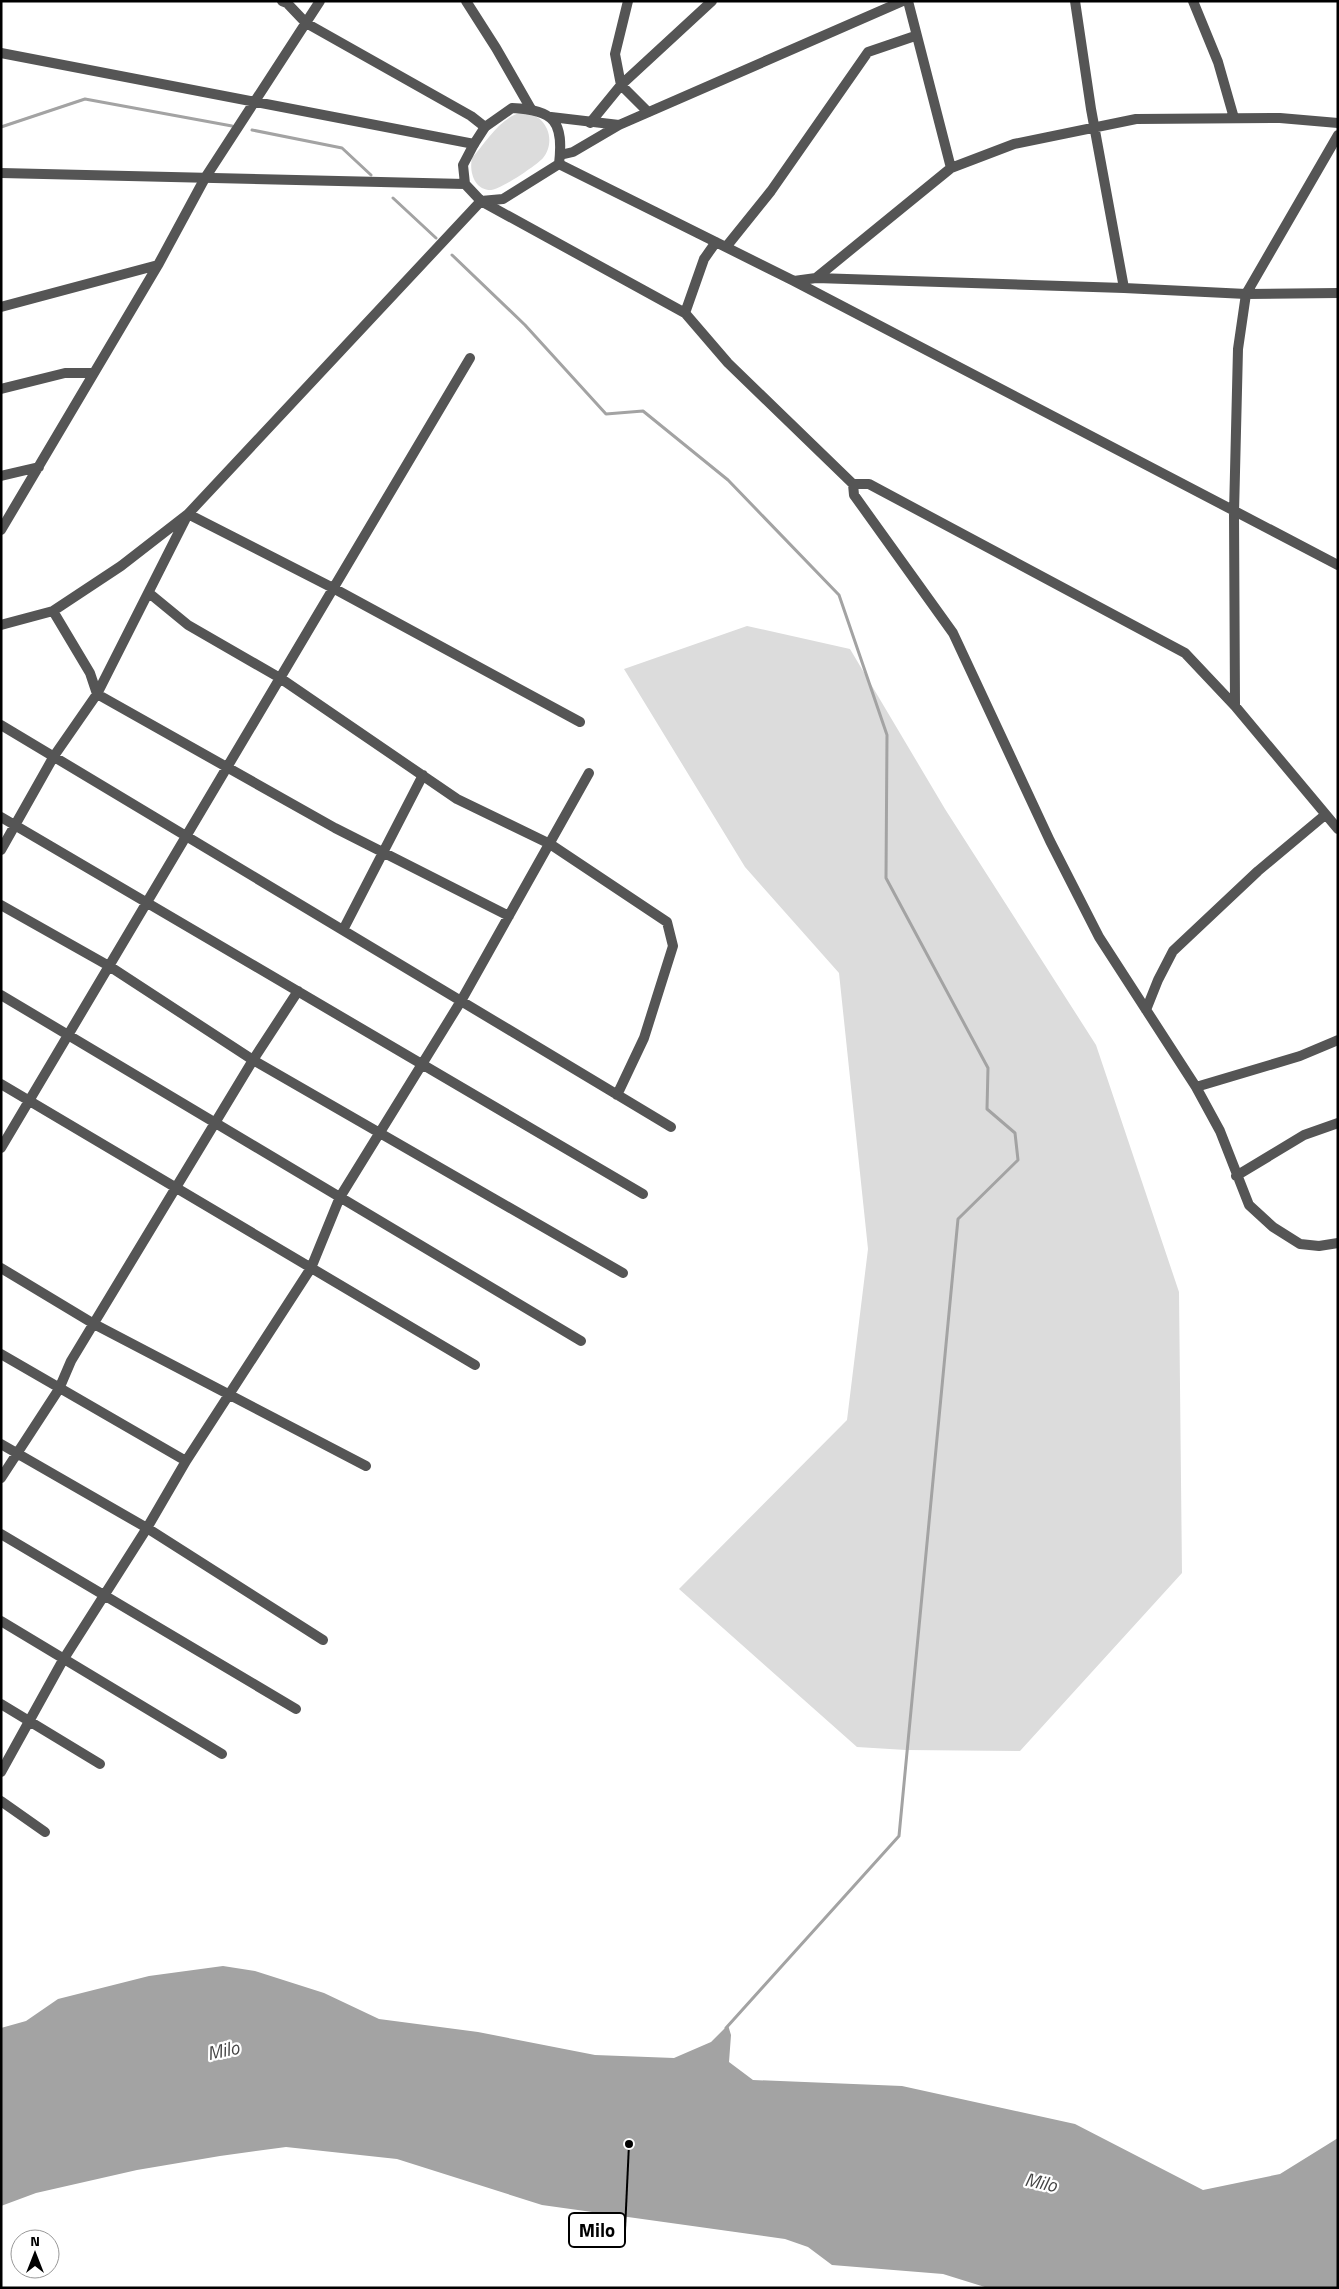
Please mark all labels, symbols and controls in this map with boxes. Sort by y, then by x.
water label: Milo [204,2032,242,2067]
water label: Milo [1022,2164,1060,2199]
callout: Milo [569,2213,625,2247]
text: Milo [579,2215,615,2244]
north arrow [10,2229,60,2279]
text: N [30,2230,40,2251]

